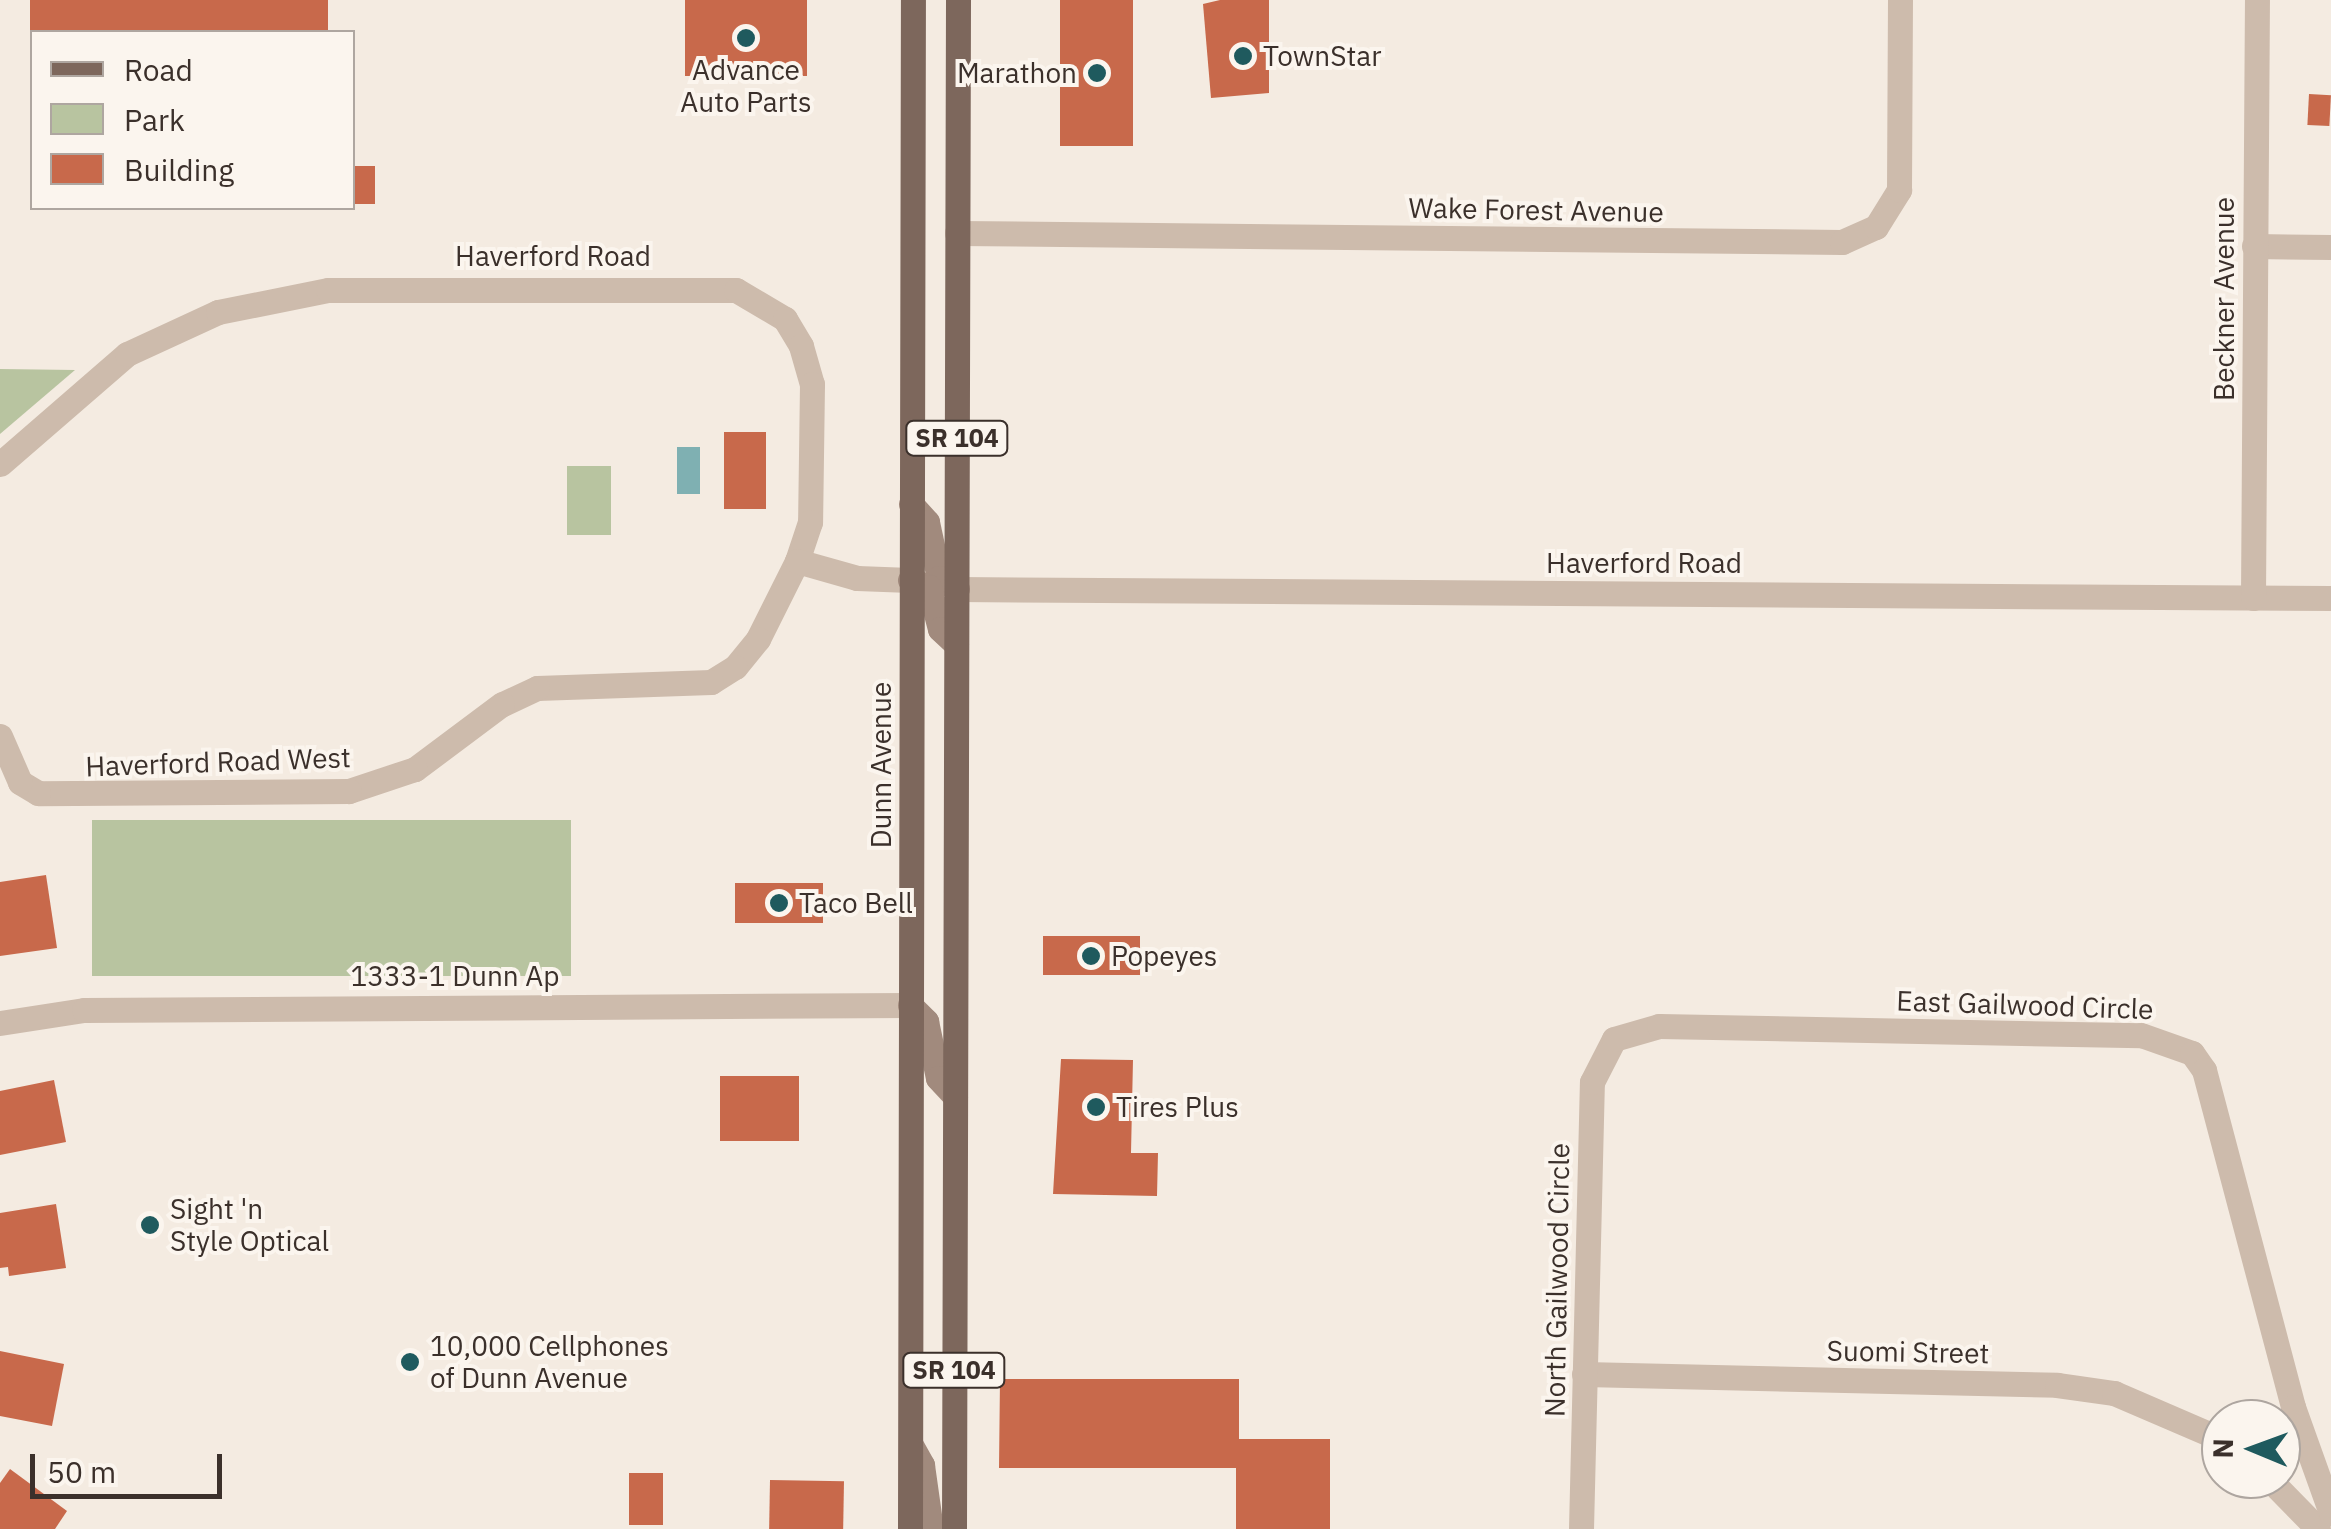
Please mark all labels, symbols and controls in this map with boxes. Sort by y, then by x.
marker: Advance Auto Parts [735,27,757,49]
legend [30,30,355,210]
place label: TownStar [1263,39,1381,73]
marker: TownStar [1232,45,1254,67]
text: Road [124,50,193,89]
place label: Advance Auto Parts [680,53,812,119]
place label: Marathon [957,56,1077,90]
marker: Marathon [1086,62,1108,84]
text: Park [124,100,185,139]
text: Building [124,150,234,189]
street label: Wake Forest Avenue [1408,191,1664,229]
street label: Beckner Avenue [2207,197,2241,401]
street label: Haverford Road [455,239,651,273]
road number: SR 104 [904,418,1010,458]
street label: Haverford Road [1546,546,1742,580]
street label: Dunn Avenue [864,682,898,848]
street label: Haverford Road West [85,741,351,783]
place label: Taco Bell [799,886,913,920]
marker: Taco Bell [768,892,790,914]
place label: Popeyes [1111,939,1217,973]
marker: Popeyes [1080,945,1102,967]
street label: 1333-1 Dunn Ap [350,959,560,993]
street label: East Gailwood Circle [1896,984,2154,1026]
place label: Tires Plus [1116,1090,1239,1124]
marker: Tires Plus [1085,1096,1107,1118]
street label: North Gailwood Circle [1538,1143,1576,1417]
place label: Sight 'n Style Optical [170,1192,329,1258]
marker: Sight 'n Style Optical [139,1214,161,1236]
place label: 10,000 Cellphones of Dunn Avenue [430,1329,669,1395]
street label: Suomi Street [1826,1334,1990,1370]
road number: SR 104 [902,1350,1006,1390]
marker: 10,000 Cellphones of Dunn Avenue [399,1351,421,1373]
north arrow [2201,1399,2301,1499]
scale bar [35,1434,228,1496]
text: N [2204,1438,2241,1459]
text: 50 m [47,1452,116,1491]

